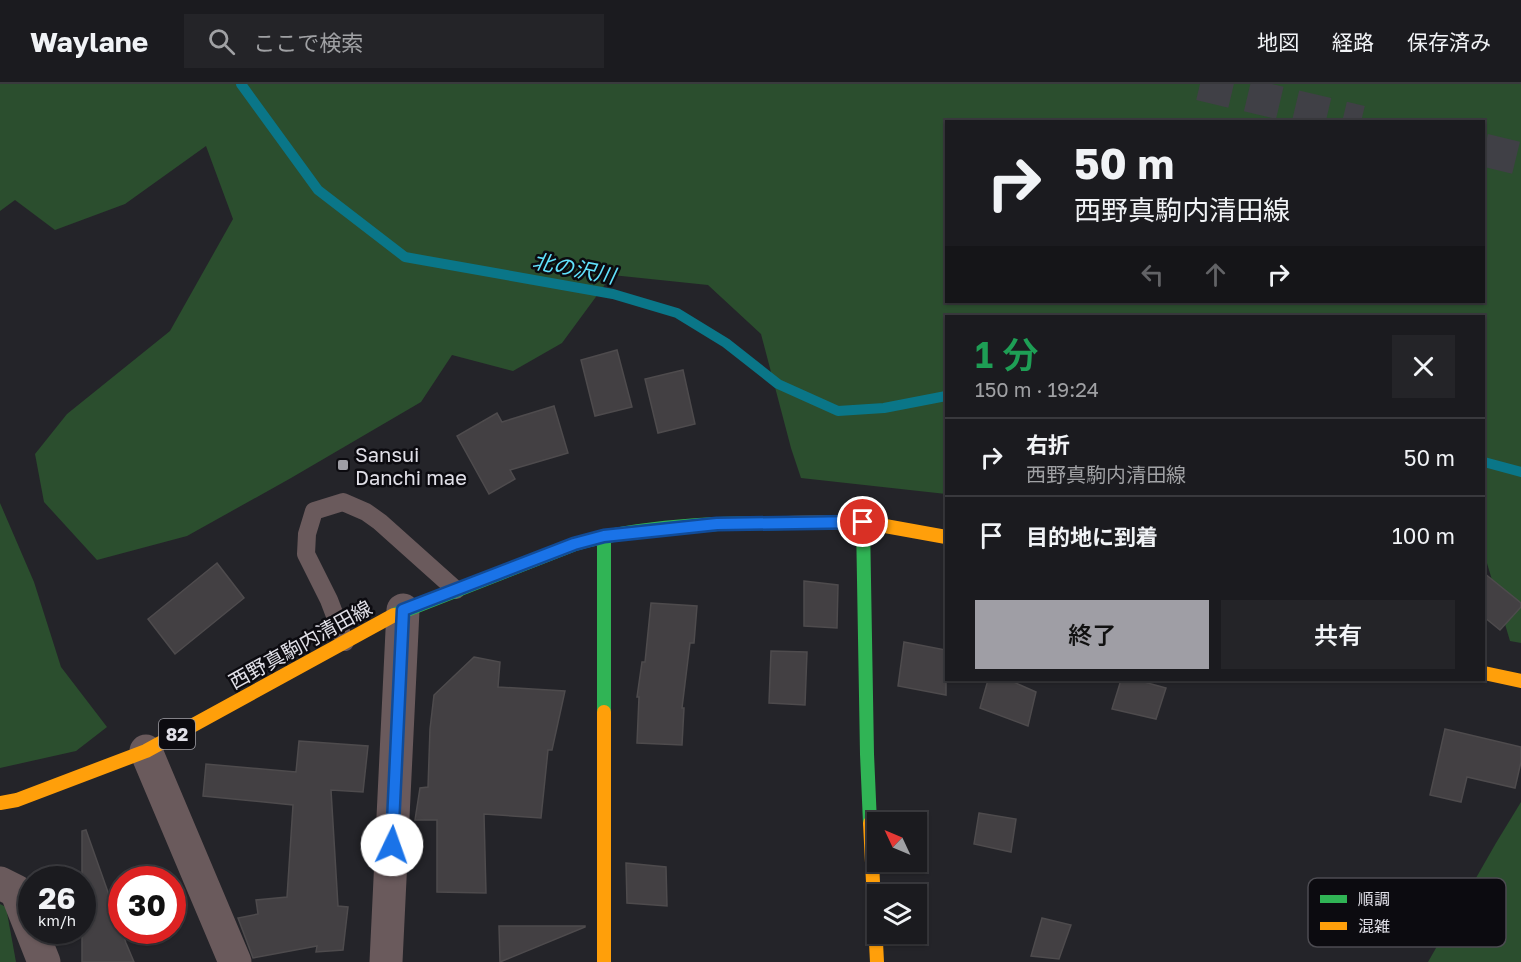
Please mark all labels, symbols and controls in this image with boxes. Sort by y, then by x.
search box [184,14,604,68]
text: Waylane [30,25,148,58]
icon: search [205,25,238,58]
text: ここで検索 [253,29,363,56]
text: 地図 [1257,29,1299,55]
text: 経路 [1332,29,1374,55]
text: 保存済み [1407,29,1491,55]
text: 50 m [1074,138,1174,188]
icon: right [975,144,1053,222]
text: 西野真駒内清田線 [1074,194,1290,226]
water label: 北の沢川 [530,247,620,289]
icon: left [1136,258,1169,291]
icon: ahead [1199,258,1232,291]
icon: right [1262,258,1295,291]
text: 1 分 [975,333,1038,376]
button: close [1392,335,1455,398]
text: 150 m · 19:24 [975,377,1099,401]
text: 右折 [1026,431,1070,458]
icon: right [975,441,1008,474]
place label: Sansui Danchi mae [355,442,467,489]
text: 50 m [1404,444,1455,471]
marker: Sansui Danchi mae [336,458,350,472]
text: 西野真駒内清田線 [1026,462,1186,486]
pin [837,496,888,547]
icon: arrive [846,505,879,538]
icon: arrive [975,519,1008,552]
text: 100 m [1392,522,1455,549]
text: 目的地に到着 [1026,523,1158,550]
street label: 西野真駒内清田線 [224,595,376,693]
button: 終了 [975,600,1209,669]
button: 共有 [1221,600,1455,669]
road number: 82 [159,719,195,749]
north arrow [867,812,927,872]
map controls [867,812,927,944]
position arrow [360,813,424,877]
speed limit sign: 30 [108,866,186,944]
legend [1308,878,1506,947]
text: 26 [38,880,76,916]
button: layers [867,884,927,944]
text: 順調 [1358,889,1390,909]
text: km/h [38,911,76,929]
text: 混雑 [1358,916,1390,936]

